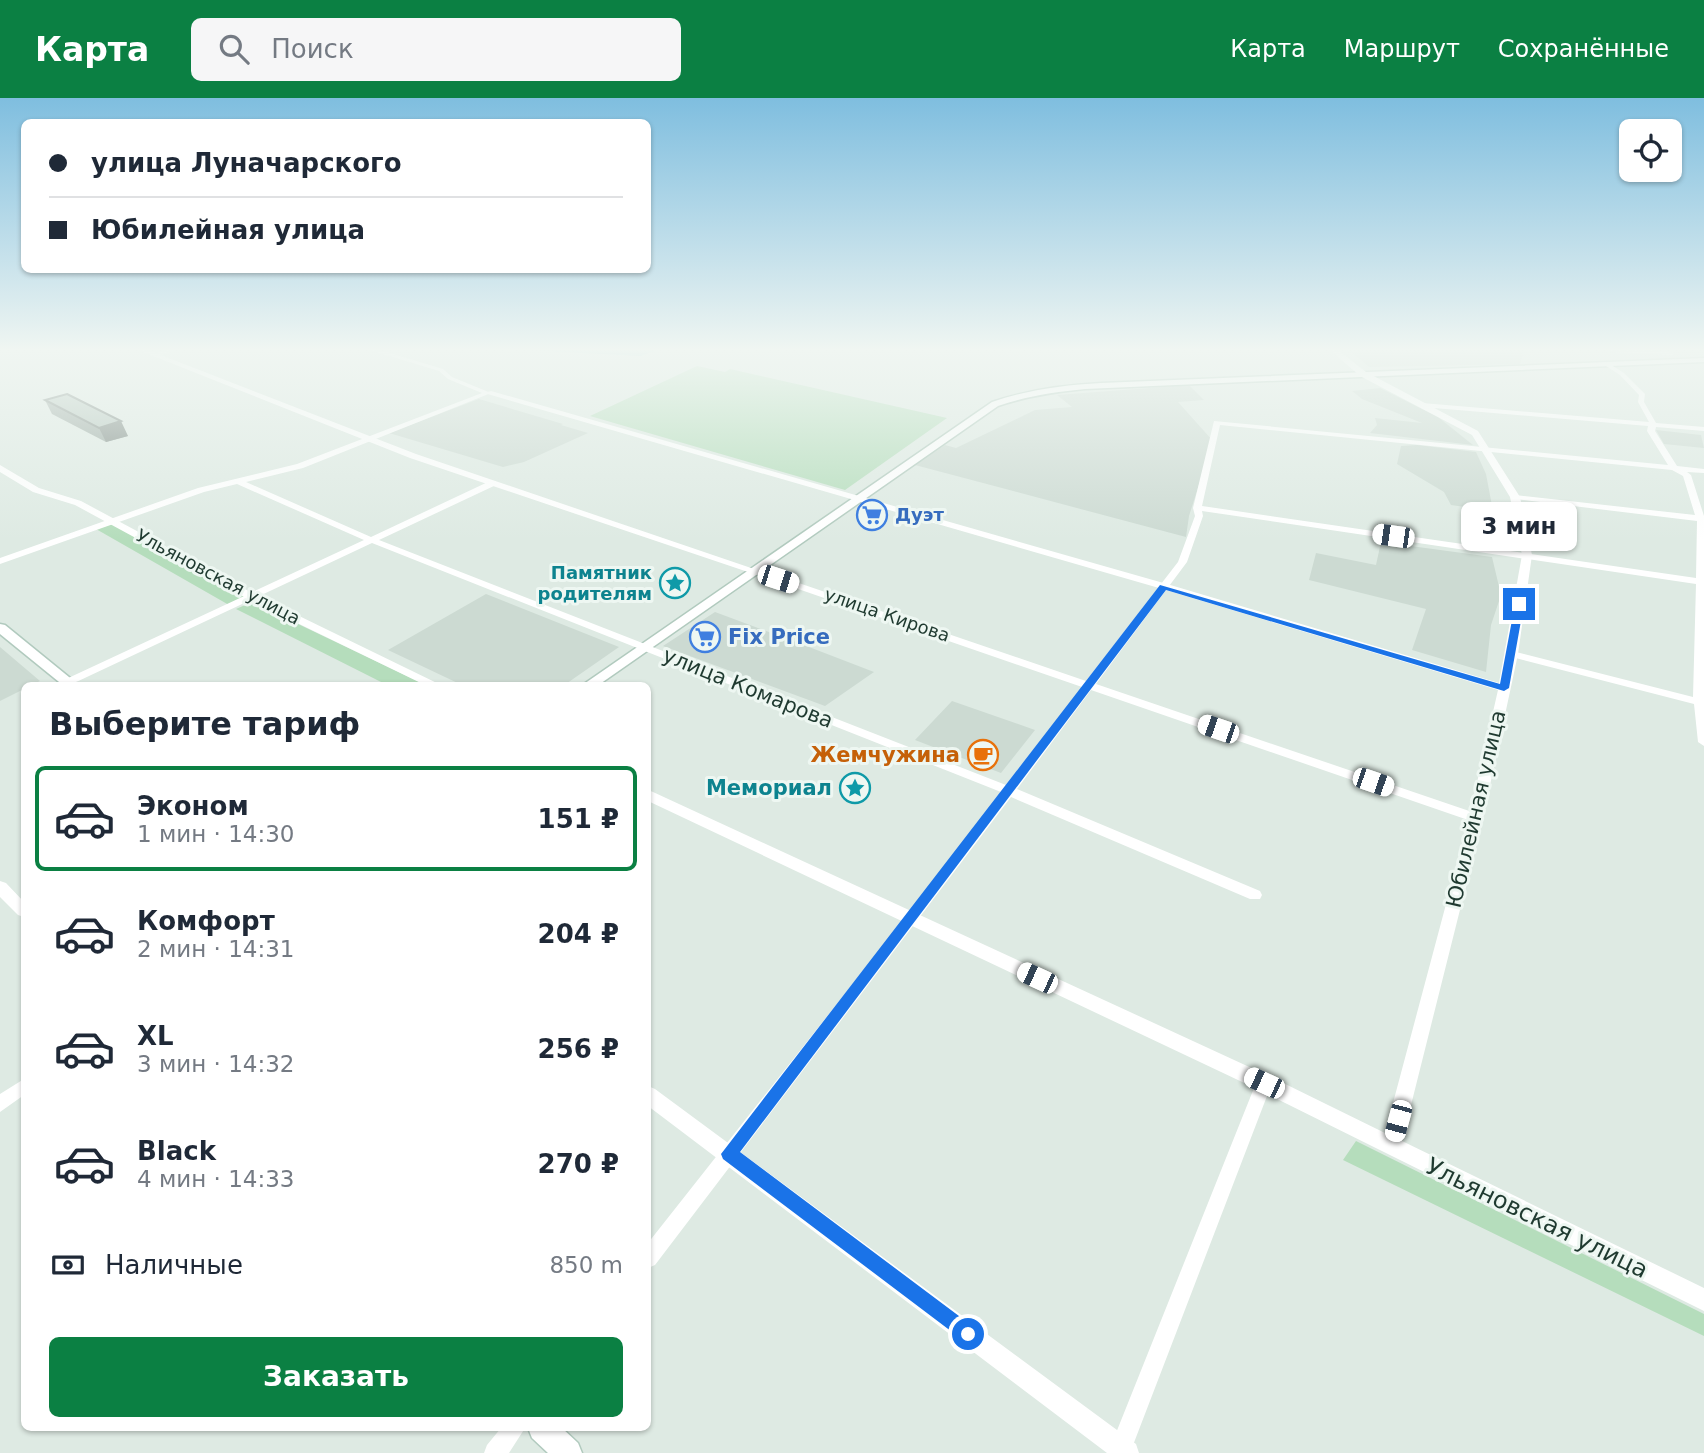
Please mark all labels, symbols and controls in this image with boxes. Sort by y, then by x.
search box [191,18,681,81]
text: Карта [35,30,149,69]
icon: search [215,30,253,68]
text: Поиск [271,34,354,64]
text: Карта [1230,35,1306,63]
text: Маршрут [1344,35,1460,63]
text: Сохранённые [1498,35,1669,63]
map controls [1619,119,1682,182]
button: locate [1619,119,1682,182]
text: улица Луначарского [91,148,402,178]
text: Юбилейная улица [91,215,365,245]
supermarket icon: Дуэт [855,498,889,532]
callout: 3 мин [1461,503,1577,552]
place label: Дуэт [895,504,944,525]
text: 3 мин [1482,513,1556,539]
car [1371,523,1416,549]
street label: Ульяновская улица [133,524,304,629]
place label: Памятник родителям [538,562,652,604]
car [755,563,802,595]
place icon: Памятник родителям [658,566,692,600]
street label: улица Кирова [822,583,953,646]
route end [1503,588,1535,620]
supermarket icon: Fix Price [688,620,722,654]
place label: Fix Price [728,625,830,649]
street label: улица Комарова [659,643,837,733]
text: Выберите тариф [49,705,360,743]
street label: Юбилейная улица [1442,708,1510,910]
car [1195,712,1242,746]
cafe icon: Жемчужина [966,738,1000,772]
place label: Жемчужина [810,743,960,767]
car [1350,765,1397,799]
place icon: Мемориал [838,771,872,805]
place label: Мемориал [706,776,832,800]
icon: car [53,787,116,850]
text: Эконом [137,791,249,821]
text: 151 ₽ [538,804,619,834]
text: 1 мин · 14:30 [137,821,295,847]
icon: car [53,902,116,965]
text: Комфорт [137,906,275,936]
text: 204 ₽ [538,919,619,949]
text: 2 мин · 14:31 [137,936,295,962]
car [1014,960,1061,996]
icon: car [53,1017,116,1080]
text: XL [137,1021,174,1051]
text: 256 ₽ [538,1034,619,1064]
text: 3 мин · 14:32 [137,1051,295,1077]
car [1241,1065,1288,1101]
car [1383,1098,1414,1144]
icon: car [53,1132,116,1195]
text: Black [137,1136,216,1166]
text: 270 ₽ [538,1149,619,1179]
street label: Ульяновская улица [1421,1152,1653,1284]
text: 4 мин · 14:33 [137,1166,295,1192]
icon: cash [49,1246,87,1284]
text: Наличные [105,1250,243,1280]
text: 850 m [549,1252,623,1278]
route start [952,1318,984,1350]
button: Заказать [49,1337,623,1417]

